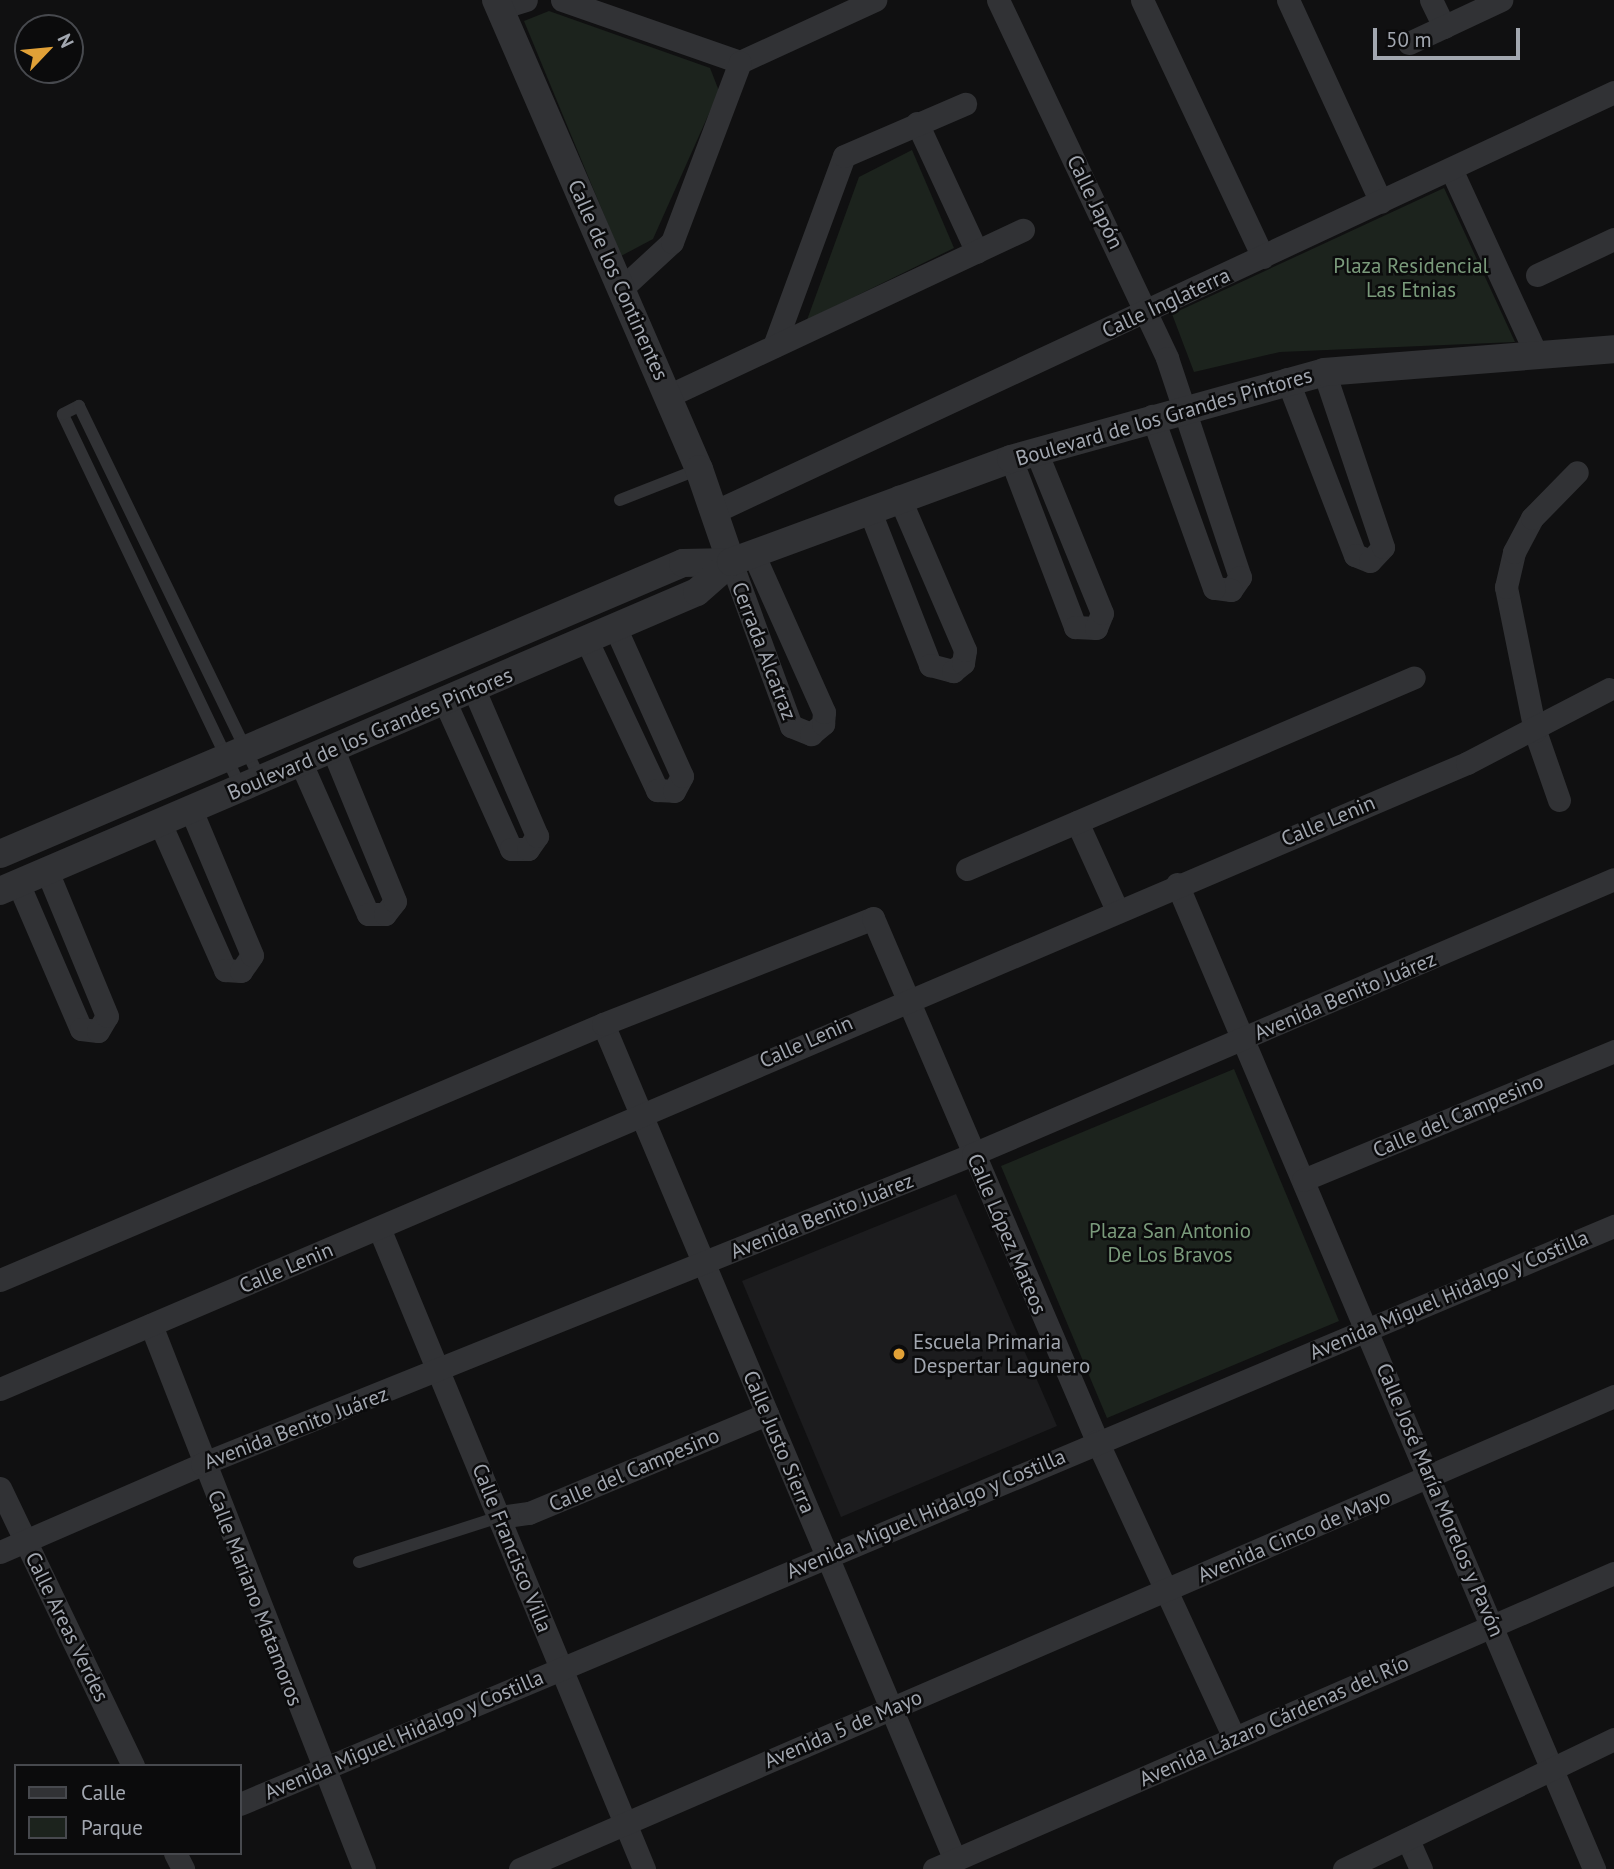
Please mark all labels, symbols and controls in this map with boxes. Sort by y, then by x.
north arrow [14,14,84,84]
scale bar [1376,14,1523,58]
text: 50 m [1386,26,1432,53]
text: N [53,30,80,52]
street label: Calle Japón [1061,151,1129,253]
street label: Calle de los Continentes [562,176,674,384]
park label: Plaza Residencial Las Etnias [1333,253,1489,303]
street label: Calle Inglaterra [1098,262,1234,344]
street label: Boulevard de los Grandes Pintores [1013,363,1315,471]
street label: Cerrada Alcatraz [726,578,802,724]
street label: Boulevard de los Grandes Pintores [224,662,516,806]
street label: Calle Lenin [1277,790,1379,852]
street label: Avenida Benito Juárez [1250,946,1440,1046]
street label: Calle Lenin [755,1010,857,1074]
street label: Calle del Campesino [1369,1069,1547,1163]
street label: Calle López Mateos [962,1150,1052,1318]
street label: Avenida Benito Juárez [727,1168,917,1264]
park label: Plaza San Antonio De Los Bravos [1089,1218,1251,1268]
street label: Avenida Miguel Hidalgo y Costilla [1305,1224,1593,1366]
street label: Calle Lenin [235,1237,337,1299]
place label: Escuela Primaria Despertar Lagunero [913,1329,1090,1379]
marker: Escuela Primaria Despertar Lagunero [891,1346,907,1362]
street label: Calle José María Morelos y Pavón [1371,1359,1509,1641]
street label: Calle Justo Sierra [738,1367,820,1517]
street label: Avenida Benito Juárez [200,1381,392,1475]
street label: Calle del Campesino [545,1423,723,1517]
street label: Avenida Miguel Hidalgo y Costilla [782,1443,1070,1585]
street label: Calle Francisco Villa [467,1460,557,1636]
street label: Avenida Cinco de Mayo [1194,1484,1394,1588]
street label: Calle Mariano Matamoros [202,1486,308,1710]
street label: Calle Areas Verdes [20,1547,114,1707]
street label: Avenida Lázaro Cárdenas del Río [1135,1650,1413,1792]
street label: Avenida Miguel Hidalgo y Costilla [260,1664,548,1806]
street label: Avenida 5 de Mayo [760,1684,926,1774]
legend [14,1764,242,1855]
text: Calle [81,1779,126,1806]
text: Parque [81,1814,143,1841]

